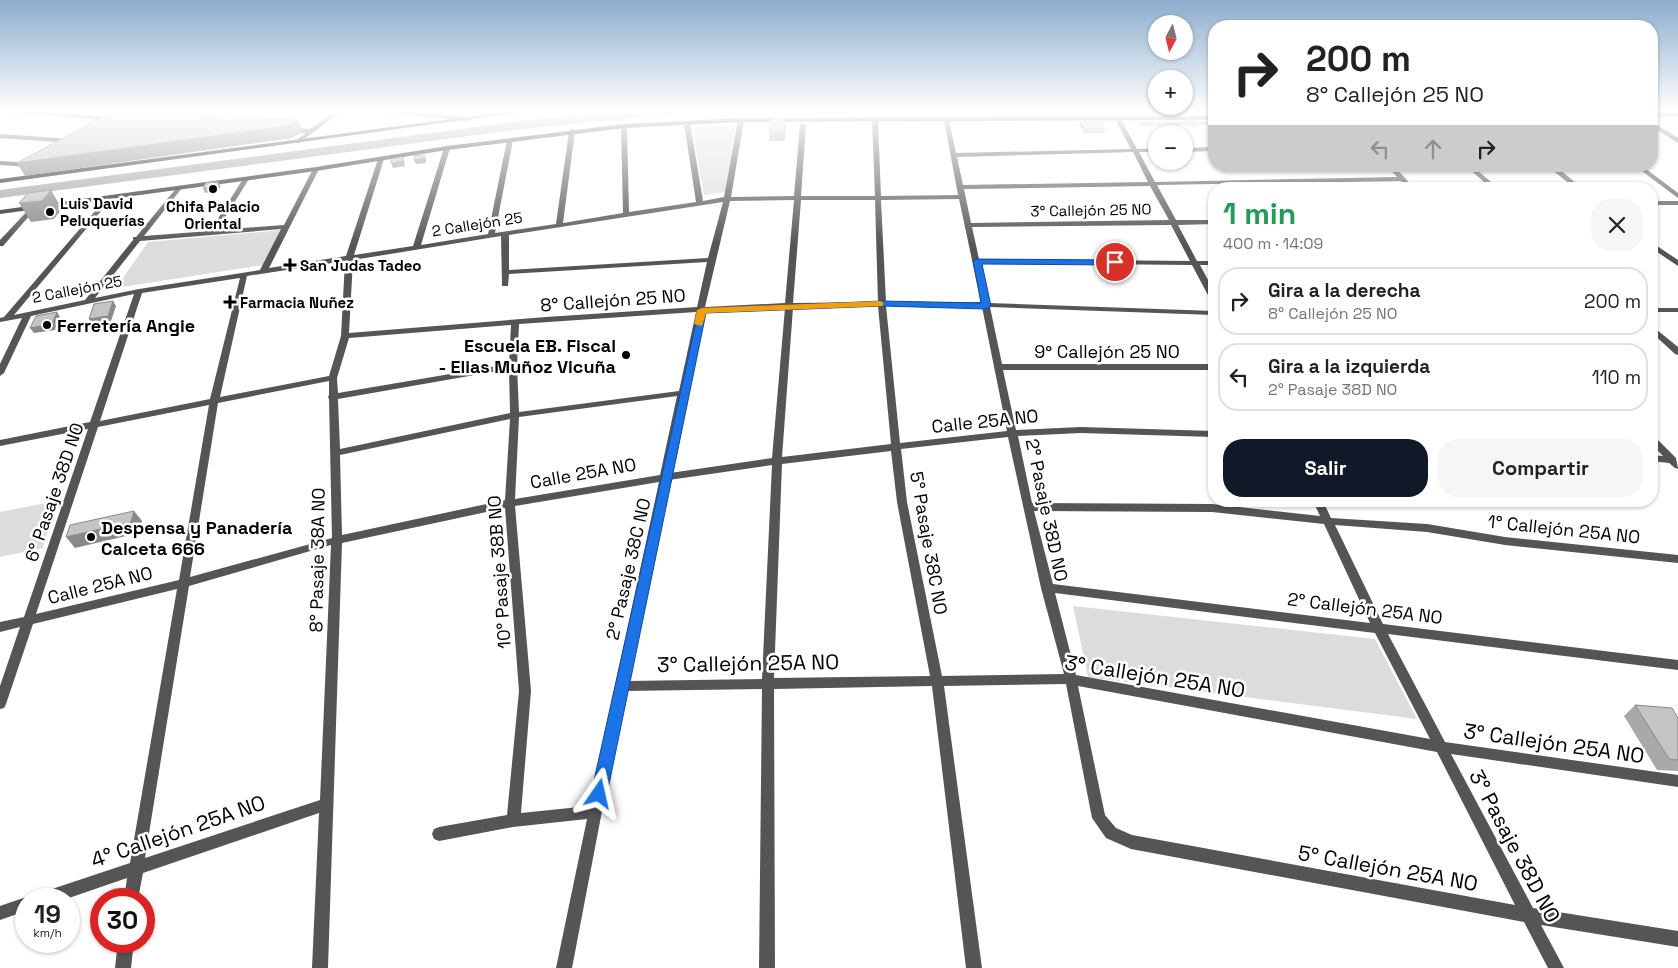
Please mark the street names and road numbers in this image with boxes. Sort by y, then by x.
street label: 3° Callejón 25 NO [1030,199,1152,221]
street label: 2 Callejón 25 [430,207,524,241]
street label: 2 Callejón 25 [30,271,124,307]
street label: 8° Callejón 25 NO [540,283,686,317]
street label: 9° Callejón 25 NO [1034,340,1180,363]
street label: Calle 25A NO [930,404,1040,438]
street label: 6° Pasaje 38D NO [19,419,89,565]
street label: 2° Pasaje 38D NO [1021,437,1073,583]
street label: Calle 25A NO [528,452,638,494]
street label: 5° Pasaje 38C NO [905,470,953,616]
street label: 8° Pasaje 38A NO [304,487,330,633]
street label: 10° Pasaje 38B NO [482,495,516,649]
street label: 2° Pasaje 38C NO [600,496,656,642]
street label: 1° Callejón 25A NO [1487,510,1641,548]
street label: Calle 25A NO [45,561,155,609]
street label: 2° Callejón 25A NO [1286,587,1444,629]
street label: 3° Callejón 25A NO [657,648,839,678]
street label: 3° Callejón 25A NO [1063,648,1247,704]
street label: 3° Callejón 25A NO [1462,717,1646,769]
street label: 3° Pasaje 38D NO [1463,765,1567,927]
street label: 4° Callejón 25A NO [87,788,269,874]
street label: 5° Callejón 25A NO [1296,839,1480,897]

